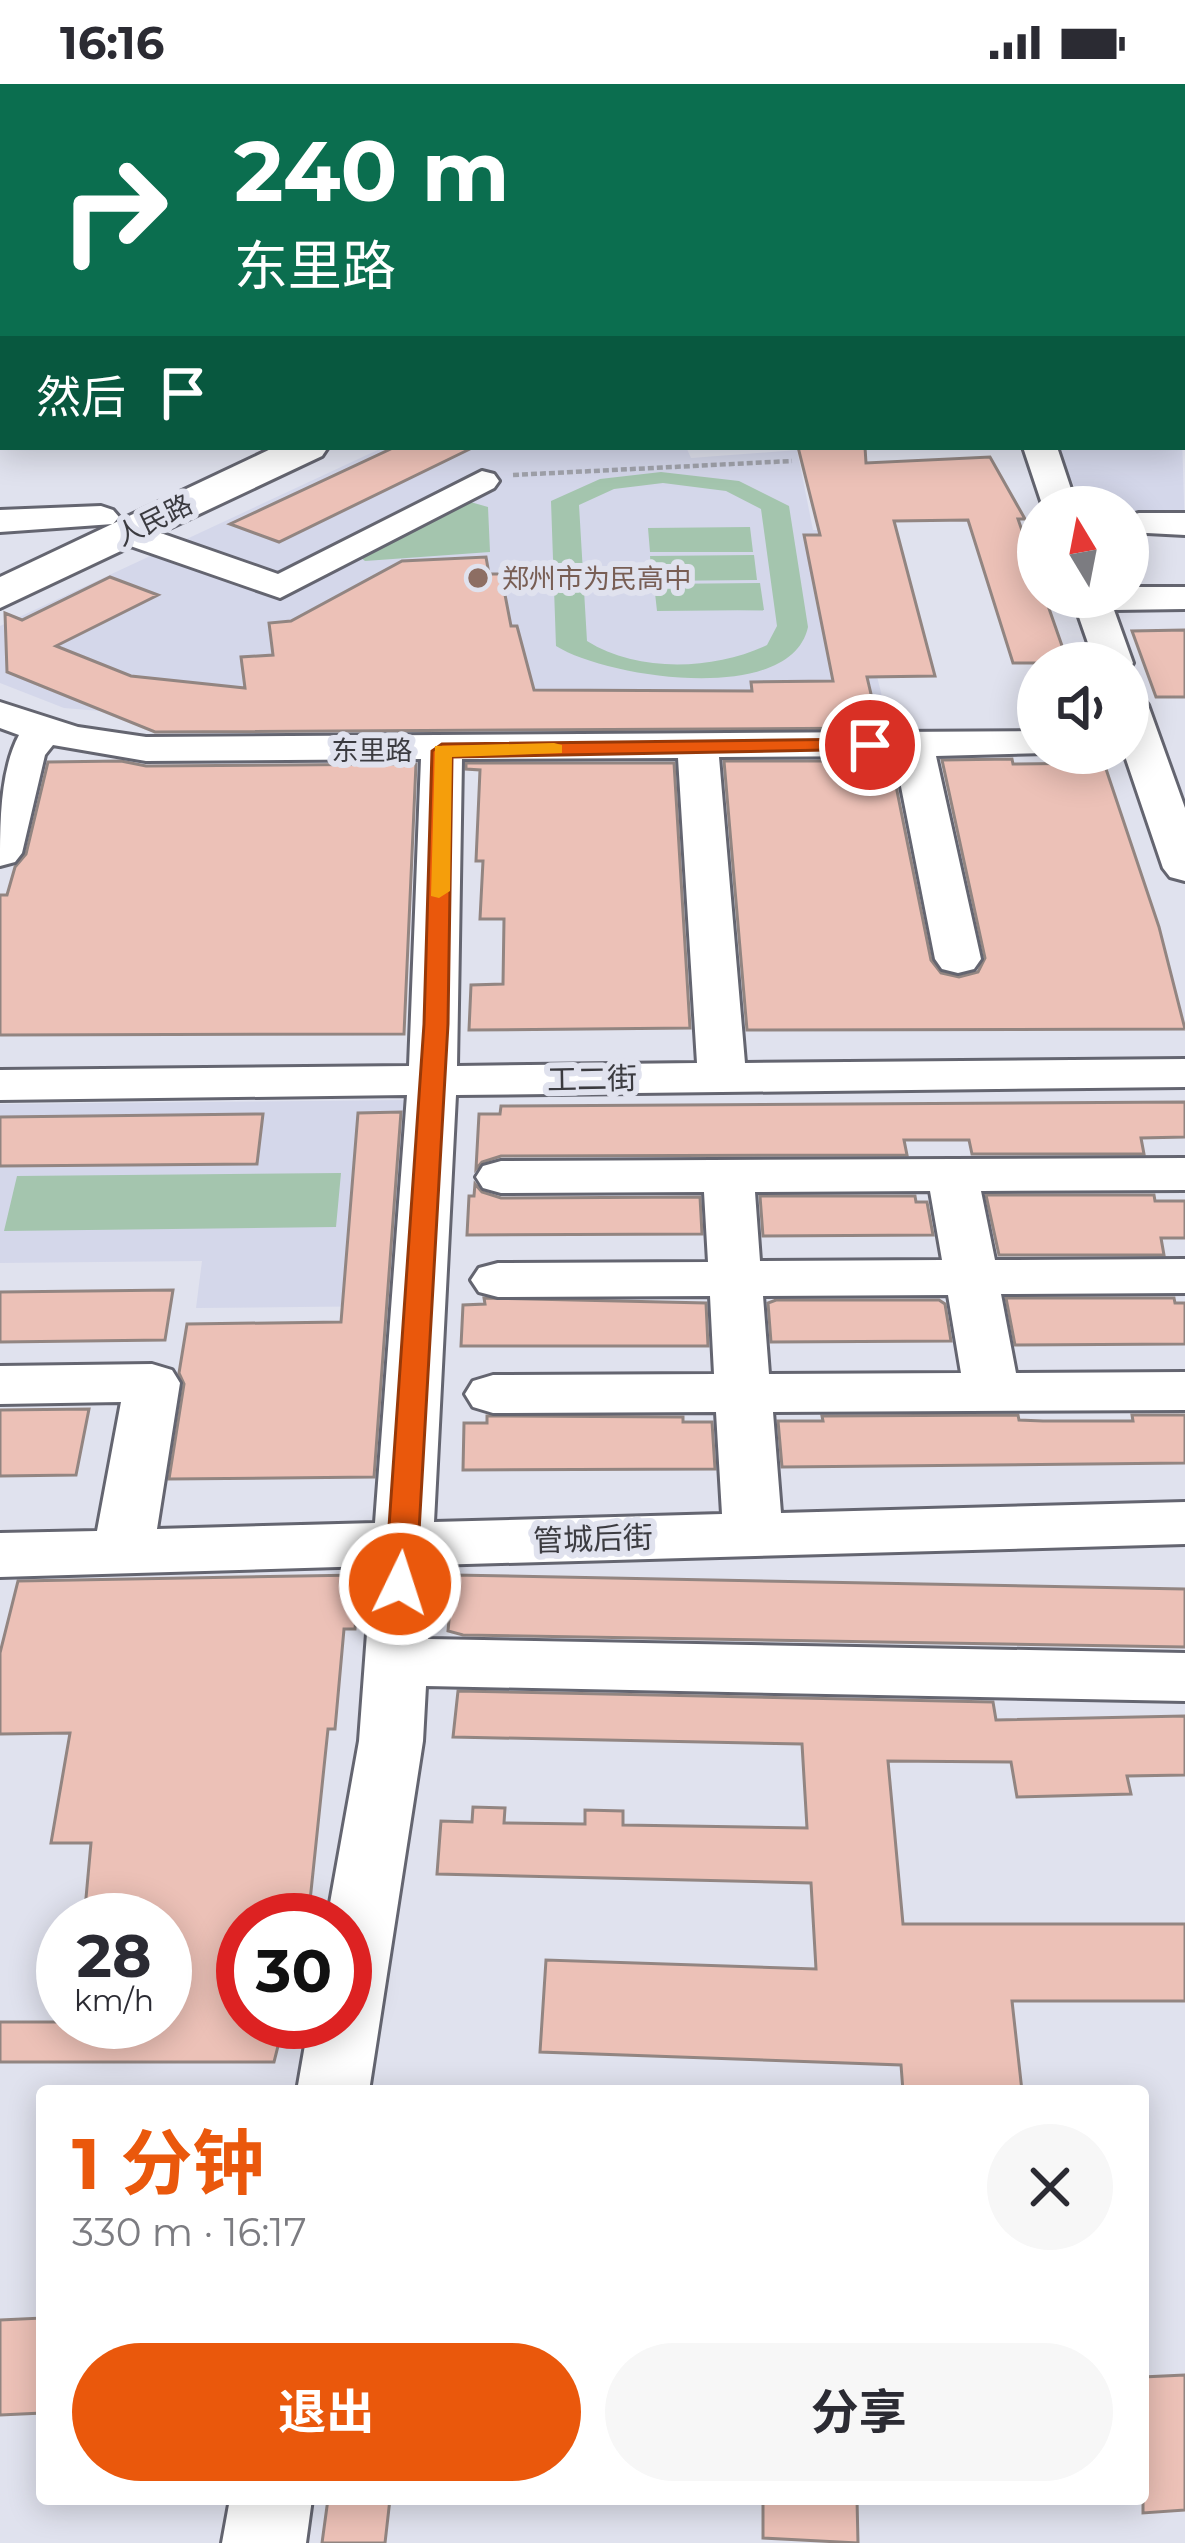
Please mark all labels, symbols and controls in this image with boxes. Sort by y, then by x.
text: 16:16 [60,15,164,70]
text: 240 m [234,120,510,222]
icon: right [36,132,192,288]
text: 东里路 [234,233,396,299]
icon: arrive [150,360,216,426]
text: 然后 [36,369,126,424]
north arrow [1017,486,1149,618]
map controls [1017,486,1149,774]
street label: 人民路 [110,487,198,553]
place label: 郑州市为民高中 [502,562,691,595]
marker: 郑州市为民高中 [465,565,491,591]
button: sound [1017,642,1149,774]
pin [819,694,921,796]
icon: arrive [837,712,903,778]
street label: 东里路 [332,734,413,767]
street label: 工二街 [547,1060,637,1098]
street label: 管城后街 [532,1518,654,1560]
position arrow [337,1521,463,1647]
speed limit sign: 30 [216,1893,372,2049]
text: 28 [77,1919,152,1992]
text: km/h [74,1982,154,2019]
text: 1 分钟 [72,2119,265,2207]
button: close [987,2124,1113,2250]
text: 330 m · 16:17 [72,2208,307,2256]
button: 退出 [72,2343,581,2481]
button: 分享 [605,2343,1113,2481]

